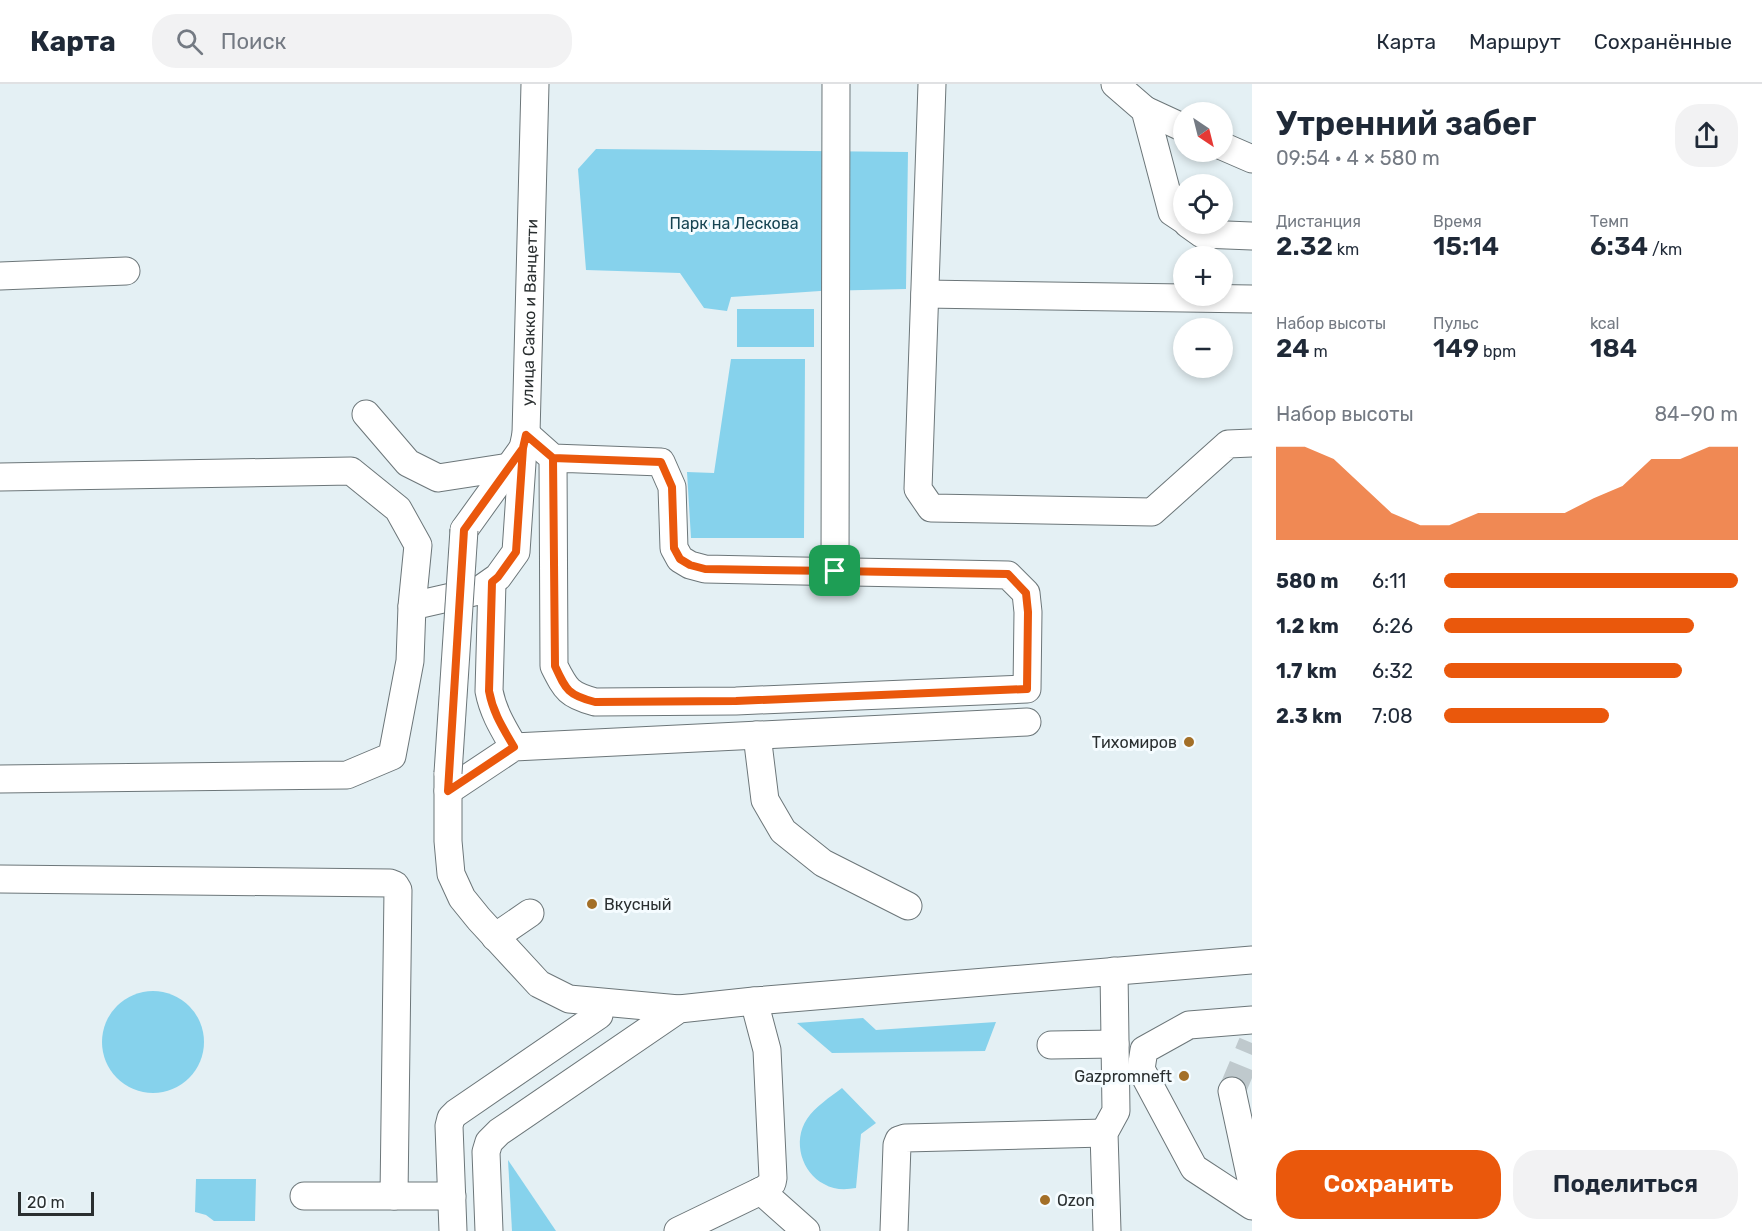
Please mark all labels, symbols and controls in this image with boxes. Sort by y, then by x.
search box [152,14,572,68]
text: Карта [30,25,116,58]
icon: search [173,25,206,58]
text: Поиск [221,28,286,55]
text: Карта [1376,29,1436,54]
text: Маршрут [1469,29,1561,54]
text: Сохранённые [1594,29,1732,54]
north arrow [1173,102,1233,162]
map controls [1173,102,1233,378]
text: Утренний забег [1276,104,1536,143]
button: share [1675,104,1738,167]
text: 09:54 · 4 × 580 m [1276,146,1440,170]
button: locate [1173,174,1233,234]
text: Дистанция [1276,212,1361,231]
text: Время [1433,212,1482,231]
text: Темп [1590,212,1629,231]
park label: Парк на Лескова [669,214,799,233]
street label: улица Сакко и Ванцетти [517,219,541,406]
text: 2.32 [1276,231,1333,262]
text: 15:14 [1433,231,1499,262]
text: 6:34 [1590,231,1648,262]
text: km [1333,240,1359,259]
text: /km [1648,240,1682,259]
button: + [1173,246,1233,306]
text: Набор высоты [1276,314,1386,333]
text: Пульс [1433,314,1479,333]
text: kcal [1590,314,1619,333]
button: − [1173,318,1233,378]
text: 24 [1276,333,1310,364]
text: 149 [1433,333,1479,364]
text: 184 [1590,333,1637,364]
text: m [1310,342,1328,361]
text: bpm [1479,342,1516,361]
text: Набор высоты [1276,402,1414,426]
text: 84–90 m [1654,402,1738,426]
pin [809,545,860,596]
icon: arrive [818,554,851,587]
text: 580 m [1276,569,1339,593]
text: 6:11 [1372,569,1406,593]
text: 1.2 km [1276,614,1339,638]
text: 6:26 [1372,614,1413,638]
text: 1.7 km [1276,659,1337,683]
text: 6:32 [1372,659,1413,683]
text: 2.3 km [1276,704,1342,728]
text: 7:08 [1372,704,1413,728]
place label: Тихомиров [1092,733,1177,752]
marker: Тихомиров [1182,735,1196,749]
place label: Вкусный [604,895,671,914]
marker: Вкусный [585,897,599,911]
place label: Gazpromneft [1074,1067,1172,1086]
marker: Gazpromneft [1177,1069,1191,1083]
button: Сохранить [1276,1150,1501,1219]
button: Поделиться [1513,1150,1738,1219]
scale bar [18,1189,94,1216]
place label: Ozon [1057,1191,1095,1210]
text: 20 m [27,1193,65,1212]
marker: Ozon [1038,1193,1052,1207]

